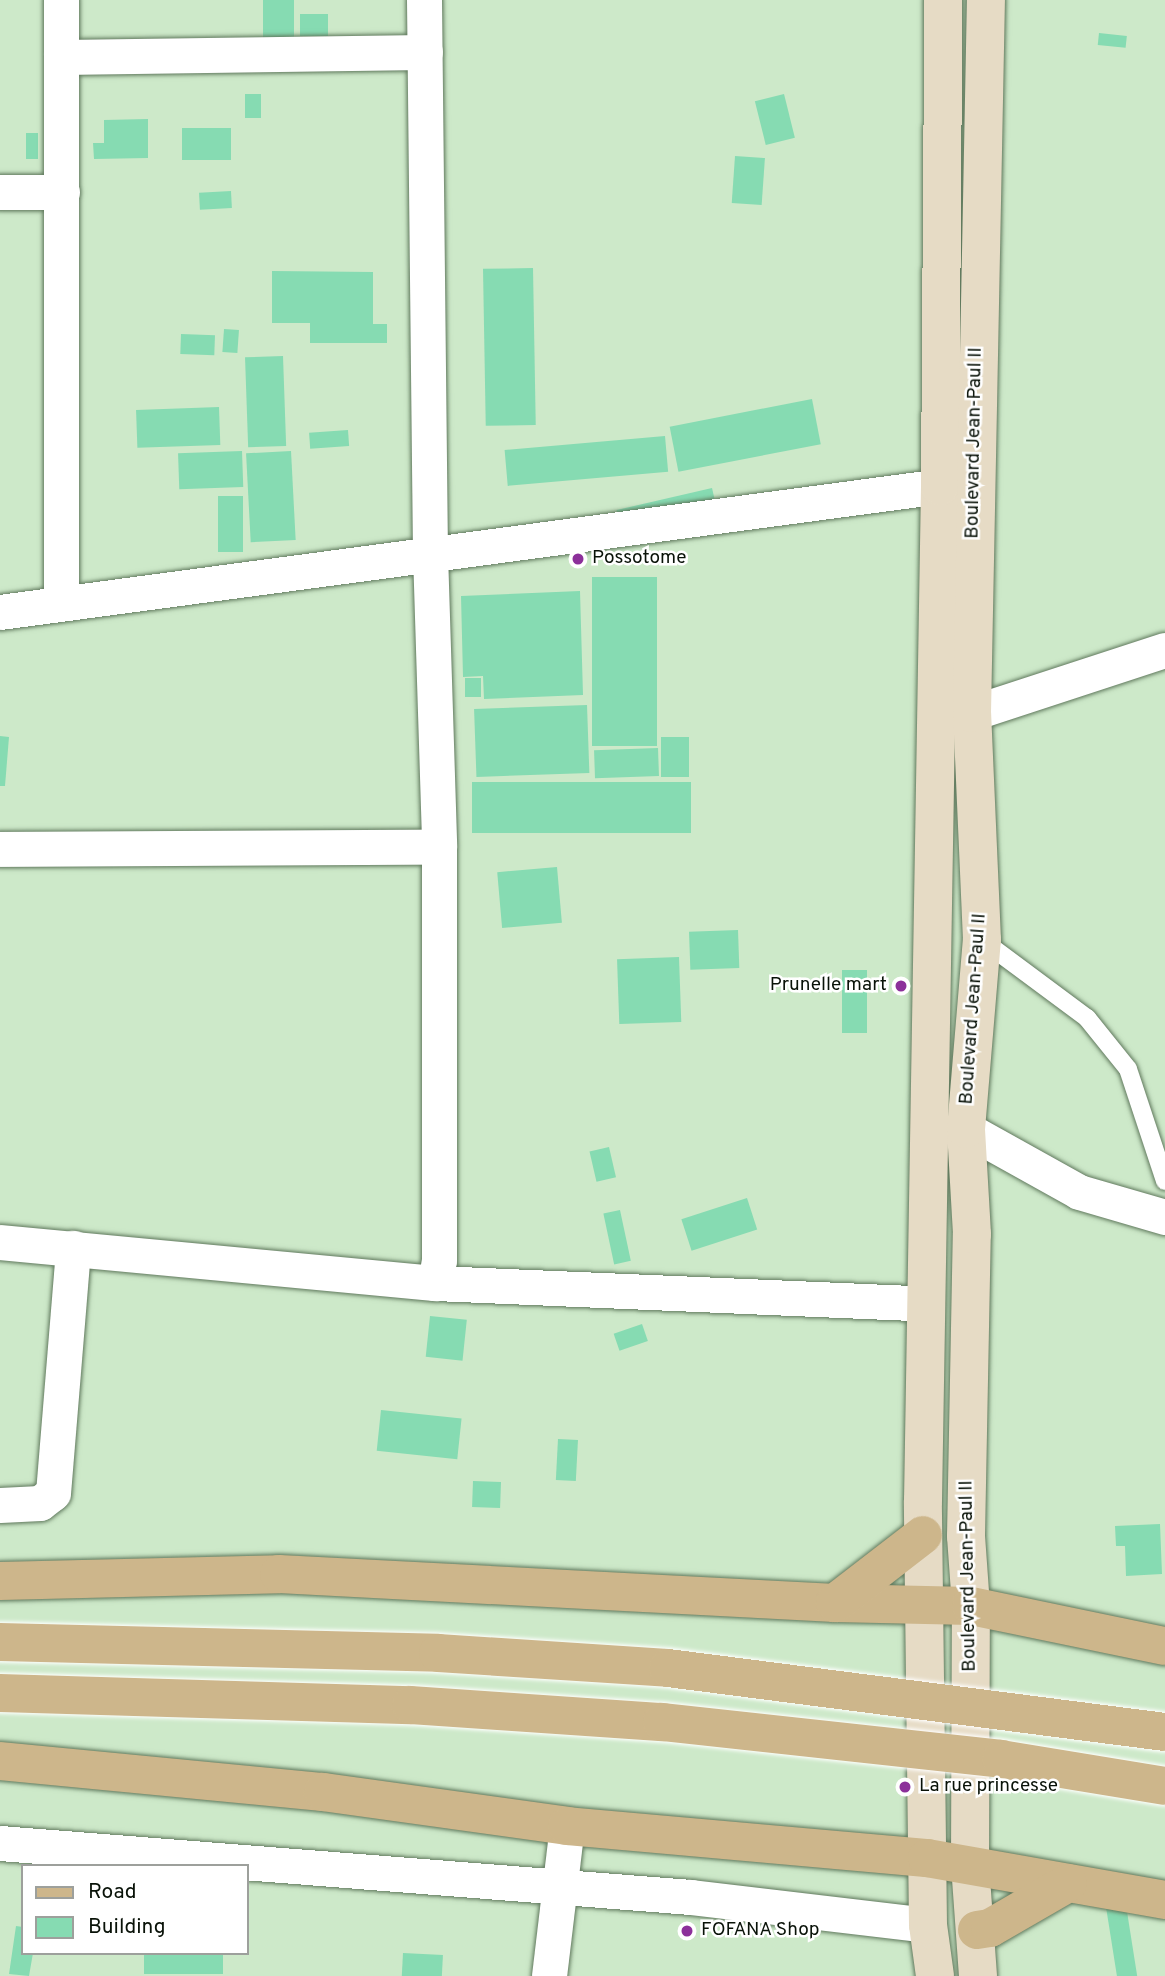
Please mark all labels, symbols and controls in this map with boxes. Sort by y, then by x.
street label: Boulevard Jean-Paul II [962,347,988,539]
place label: Possotome [592,548,687,570]
marker: Possotome [570,551,586,567]
street label: Boulevard Jean-Paul II [956,913,992,1105]
place label: Prunelle mart [770,975,887,997]
marker: Prunelle mart [893,978,909,994]
street label: Boulevard Jean-Paul II [956,1480,982,1672]
place label: La rue princesse [919,1776,1058,1798]
marker: La rue princesse [897,1779,913,1795]
legend [21,1864,248,1955]
text: Road [88,1879,137,1906]
text: Building [88,1914,166,1941]
place label: FOFANA Shop [701,1920,820,1942]
marker: FOFANA Shop [679,1923,695,1939]

